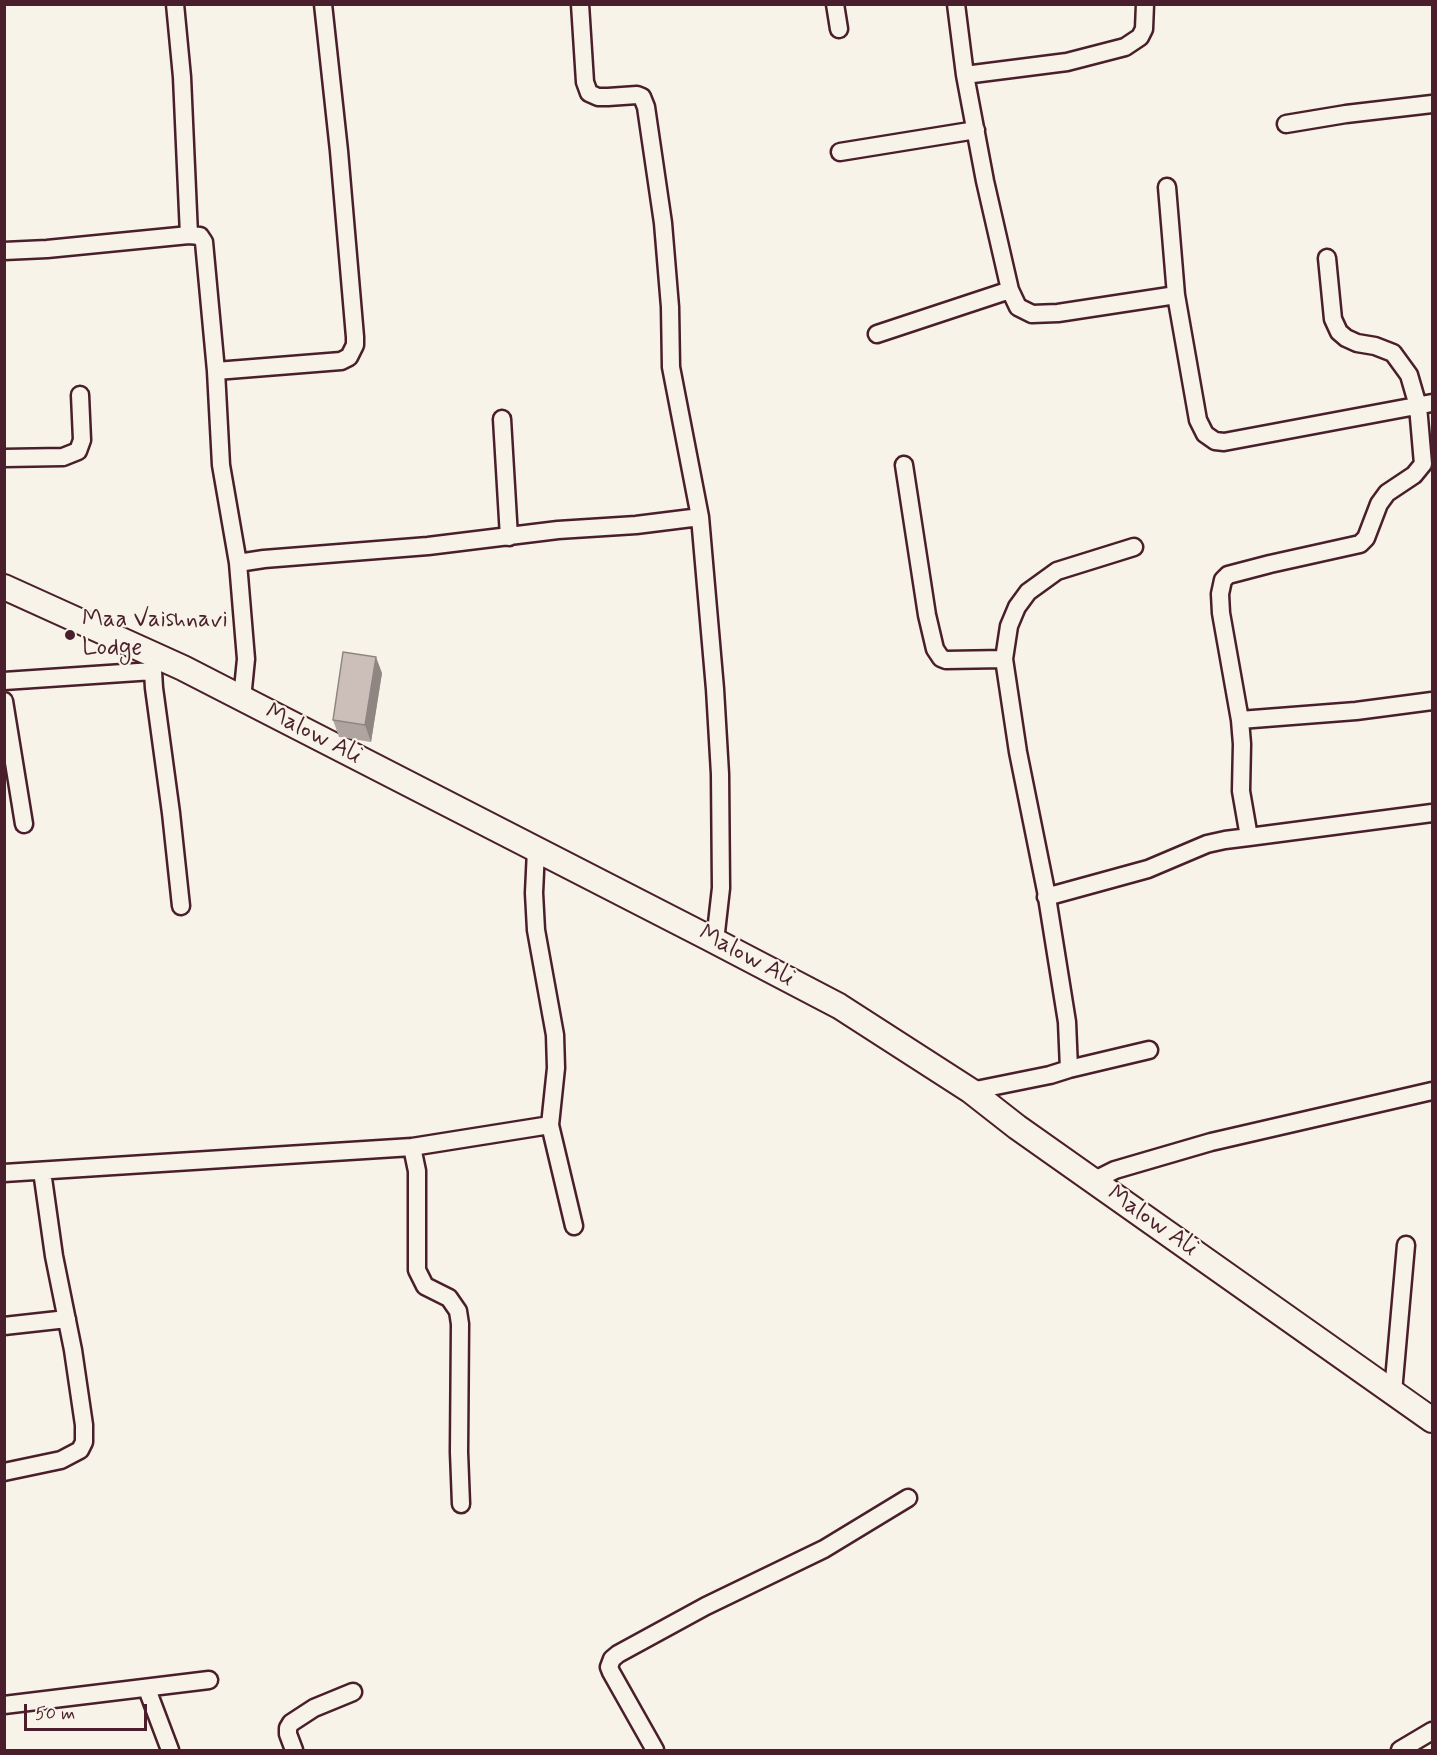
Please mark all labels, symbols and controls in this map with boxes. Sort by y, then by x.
place label: Maa Vaishnavi Lodge [82,607,228,663]
marker: Maa Vaishnavi Lodge [63,628,77,642]
street label: Malow Ali [260,699,366,771]
street label: Malow Ali [693,920,799,994]
street label: Malow Ali [1101,1180,1203,1264]
scale bar [27,1692,150,1730]
text: 50 m [35,1702,75,1726]

